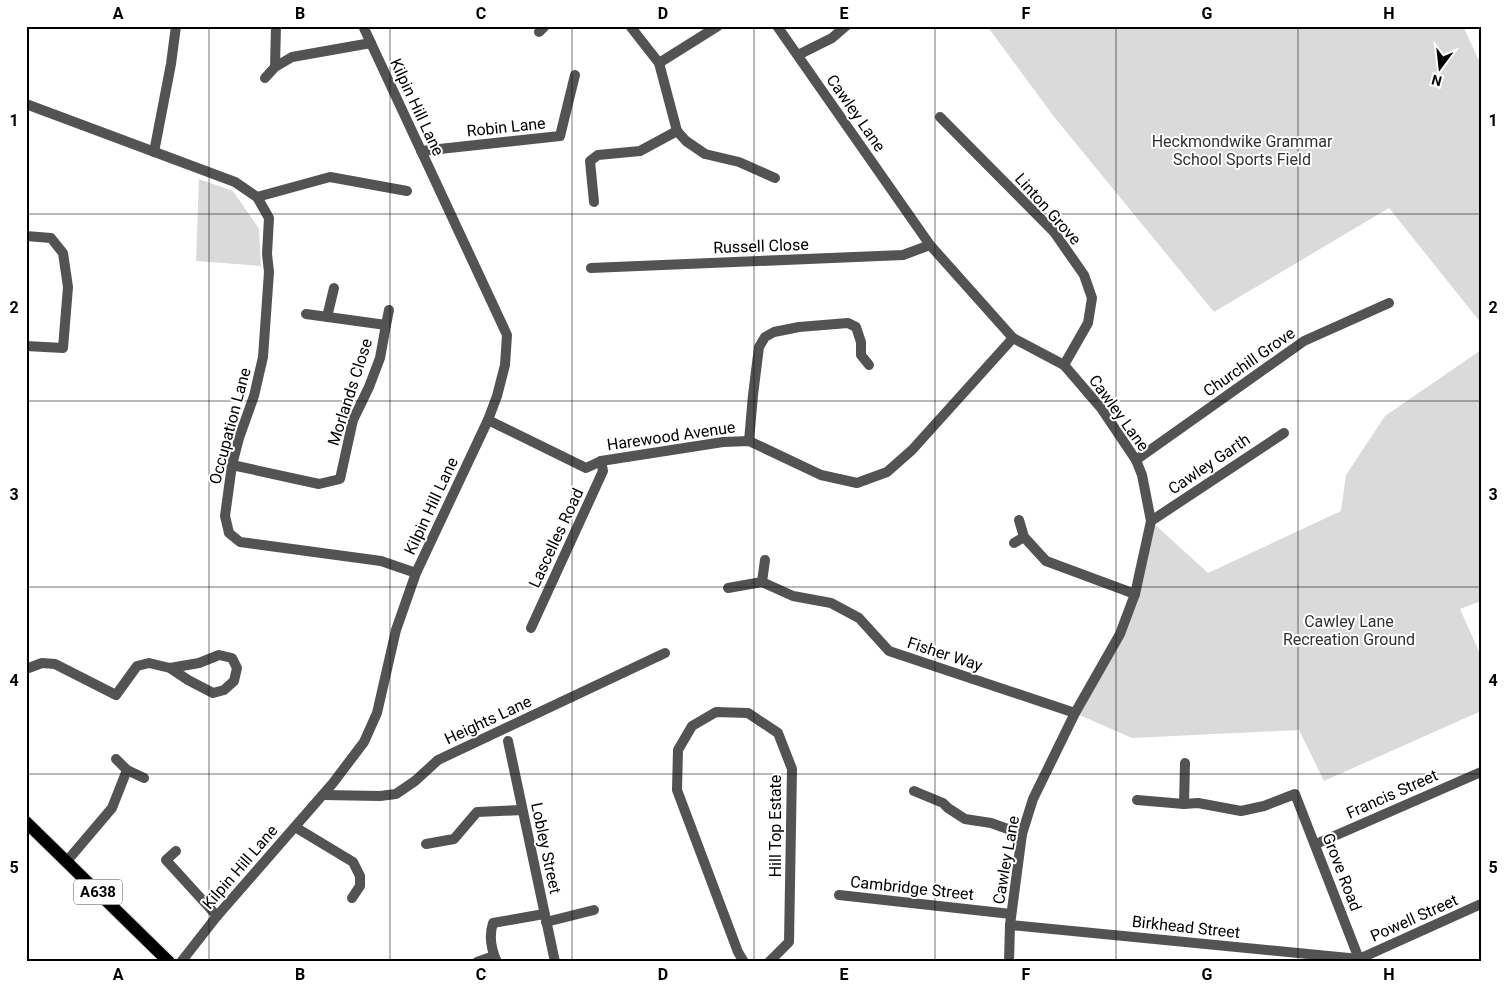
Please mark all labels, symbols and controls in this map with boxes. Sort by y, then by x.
text: A [113,4,124,23]
text: B [295,4,305,23]
text: C [476,4,486,23]
text: D [658,4,668,23]
text: E [840,4,849,23]
text: F [1022,4,1031,23]
text: G [1202,4,1213,23]
text: H [1383,4,1395,23]
north arrow [1414,42,1464,92]
street label: Kilpin Hill Lane [386,55,448,159]
street label: Cawley Lane [823,71,889,155]
text: N [1430,72,1443,90]
text: 1 [9,111,19,130]
text: 1 [1488,111,1498,130]
street label: Robin Lane [466,113,546,141]
park label: Heckmondwike Grammar School Sports Field [1152,132,1333,169]
street label: Linton Grove [1011,169,1085,249]
street label: Russell Close [713,235,809,257]
text: 2 [9,298,19,317]
text: 2 [1488,298,1498,317]
street label: Churchill Grove [1200,323,1298,401]
street label: Morlands Close [324,336,376,448]
street label: Occupation Lane [205,366,255,486]
street label: Cawley Lane [1085,371,1153,455]
street label: Harewood Avenue [606,418,736,454]
street label: Cawley Garth [1165,430,1253,498]
street label: Kilpin Hill Lane [400,454,462,558]
text: 3 [9,485,19,504]
street label: Lascelles Road [525,485,587,591]
text: 3 [1488,485,1498,504]
park label: Cawley Lane Recreation Ground [1283,612,1415,649]
street label: Fisher Way [905,633,985,675]
text: 4 [9,671,19,690]
text: 4 [1488,671,1498,690]
street label: Heights Lane [442,692,534,748]
street label: Francis Street [1343,765,1441,823]
street label: Hill Top Estate [766,775,785,877]
street label: Lobley Street [527,801,565,895]
street label: Cawley Lane [989,814,1023,906]
street label: Kilpin Hill Lane [198,821,282,913]
street label: Grove Road [1318,830,1366,914]
text: 5 [9,858,19,877]
text: 5 [1488,858,1498,877]
street label: Cambridge Street [849,872,975,904]
road number: A638 [74,880,122,904]
street label: Powell Street [1367,890,1461,946]
street label: Birkhead Street [1131,912,1241,942]
text: A [113,965,124,984]
text: B [295,965,305,984]
text: C [476,965,486,984]
text: D [658,965,668,984]
text: E [840,965,849,984]
text: F [1022,965,1031,984]
text: G [1202,965,1213,984]
text: H [1383,965,1395,984]

